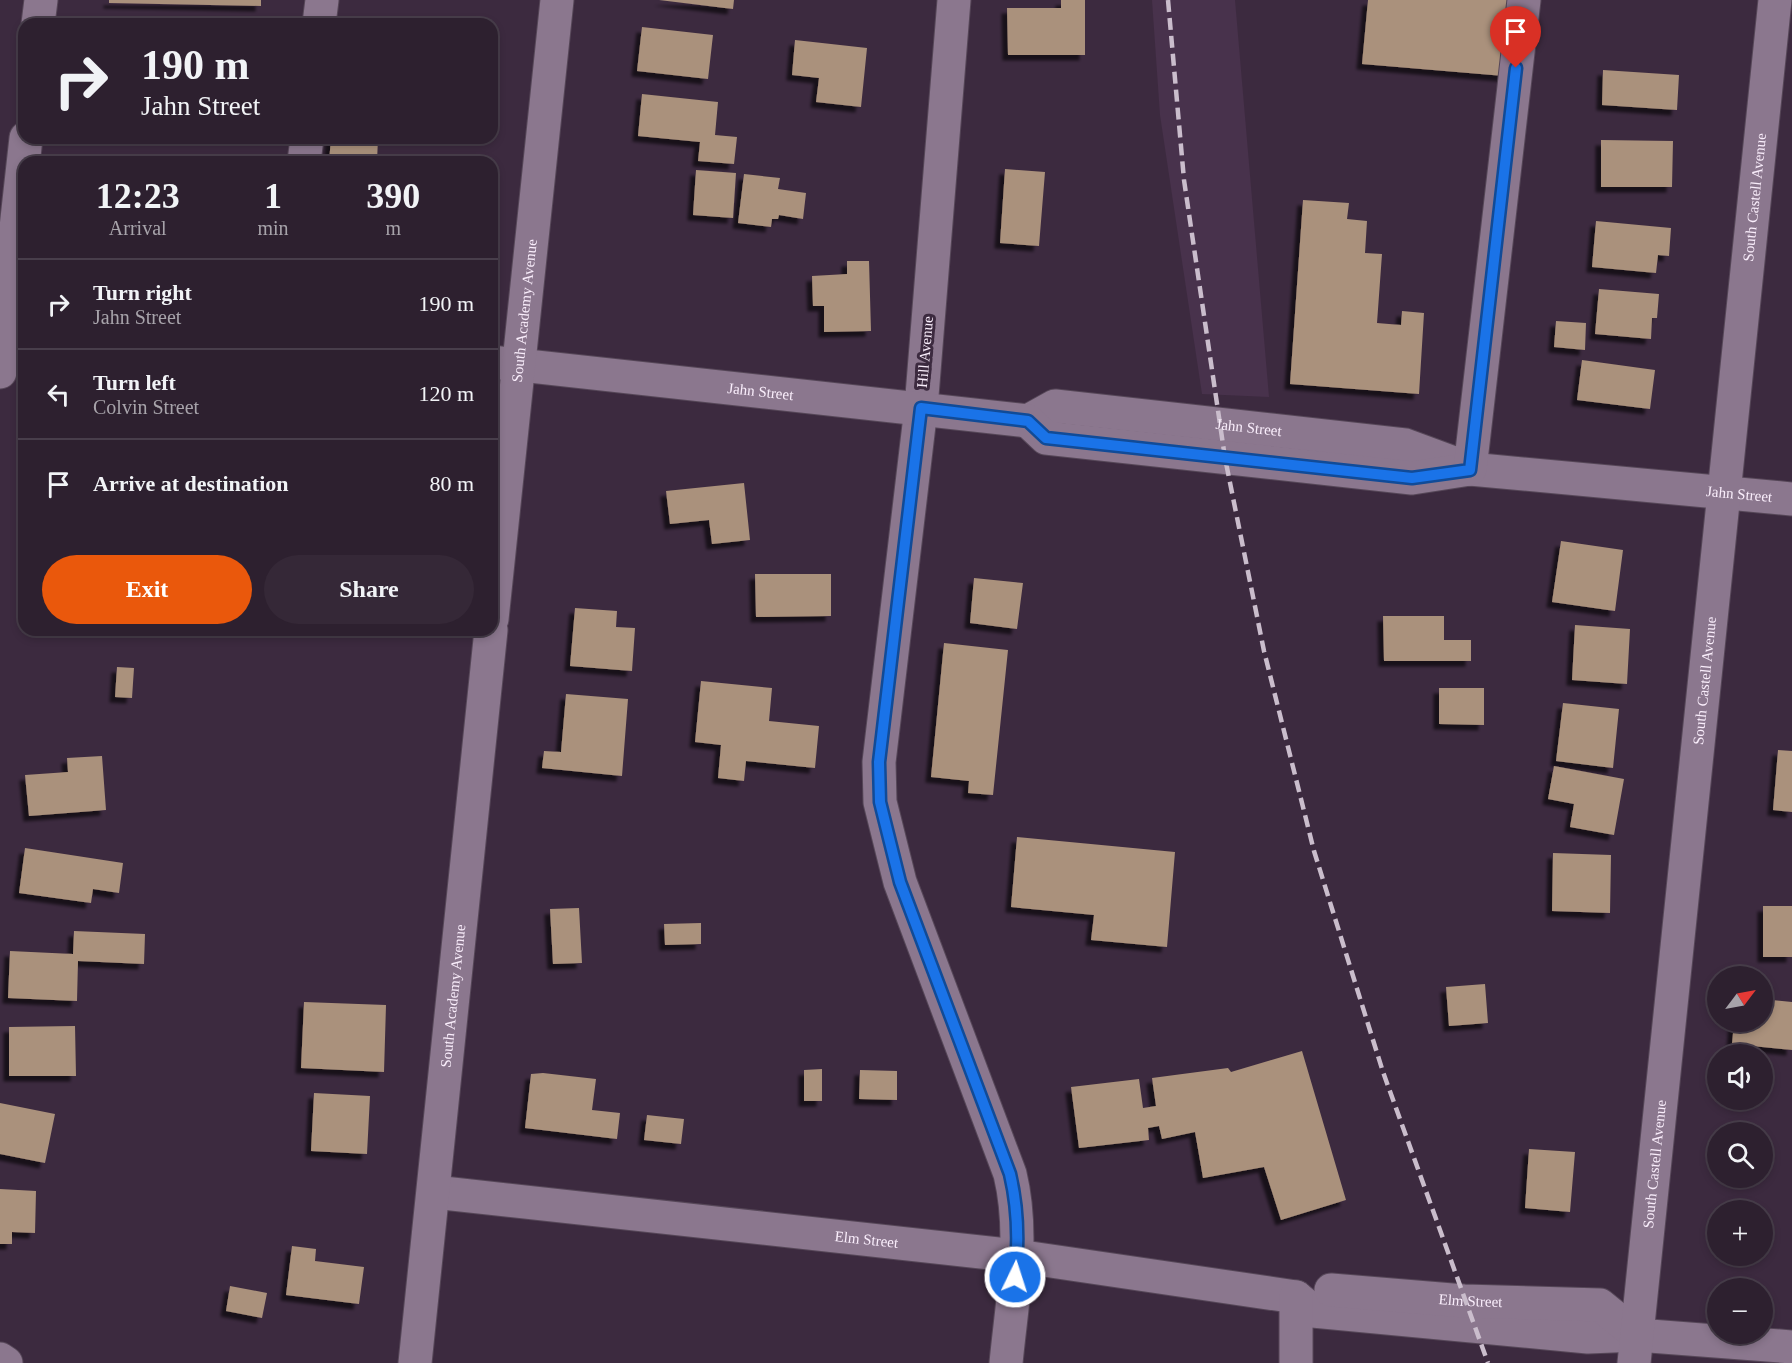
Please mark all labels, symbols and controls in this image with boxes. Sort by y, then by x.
pin [1490,6,1541,68]
icon: arrive [1499,15,1532,48]
icon: right [42,42,120,120]
text: 190 m [141,42,250,88]
text: Jahn Street [141,91,260,121]
street label: South Castell Avenue [1740,132,1769,262]
text: 12:23 [96,176,180,216]
text: 1 [264,176,282,216]
text: 390 [366,176,420,216]
text: Arrival [109,217,167,239]
text: min [257,217,289,239]
text: m [386,217,401,239]
street label: South Academy Avenue [509,238,540,383]
text: Turn right [93,280,192,305]
icon: right [42,288,75,321]
text: 190 m [418,291,474,316]
text: Jahn Street [93,306,181,328]
street label: Hill Avenue [914,315,936,388]
text: Turn left [93,370,176,395]
icon: left [42,378,75,411]
street label: Jahn Street [727,380,795,403]
text: 120 m [418,381,474,406]
text: Colvin Street [93,396,199,418]
street label: Jahn Street [1215,416,1283,439]
icon: arrive [42,468,75,501]
text: Arrive at destination [93,471,289,496]
text: 80 m [429,471,474,496]
street label: Jahn Street [1705,483,1774,505]
button: Exit [42,555,252,624]
button: Share [264,555,474,624]
street label: South Castell Avenue [1690,615,1719,746]
street label: South Academy Avenue [438,923,468,1068]
north arrow [1707,966,1773,1032]
map controls [1707,966,1773,1344]
button: sound [1707,1044,1773,1110]
street label: South Castell Avenue [1640,1099,1669,1229]
button: search [1707,1122,1773,1188]
button: + [1707,1200,1773,1266]
street label: Elm Street [834,1228,900,1251]
position arrow [983,1245,1047,1309]
button: − [1707,1278,1773,1344]
street label: Elm Street [1438,1291,1503,1310]

